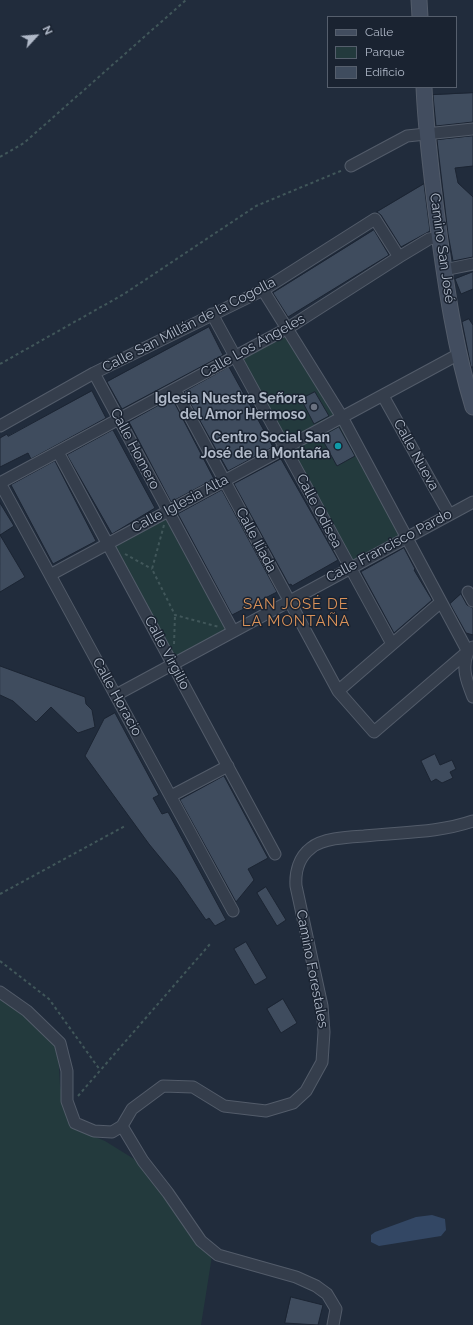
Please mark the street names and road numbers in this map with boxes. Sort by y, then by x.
street label: Camino San José [426,192,458,304]
street label: Calle San Millán de la Cogolla [99,274,279,376]
street label: Calle Los Ángeles [198,310,308,382]
street label: Calle Homero [107,406,163,492]
street label: Calle Nueva [390,417,442,493]
street label: Calle Iglesia Alta [129,471,231,537]
street label: Calle Odisea [292,471,346,551]
street label: Calle Ilíada [232,505,280,575]
street label: Calle Francisco Pardo [323,506,455,586]
street label: Calle Virgilio [141,613,193,693]
street label: Calle Horacio [89,655,145,739]
street label: Camino Forestales [292,908,332,1030]

